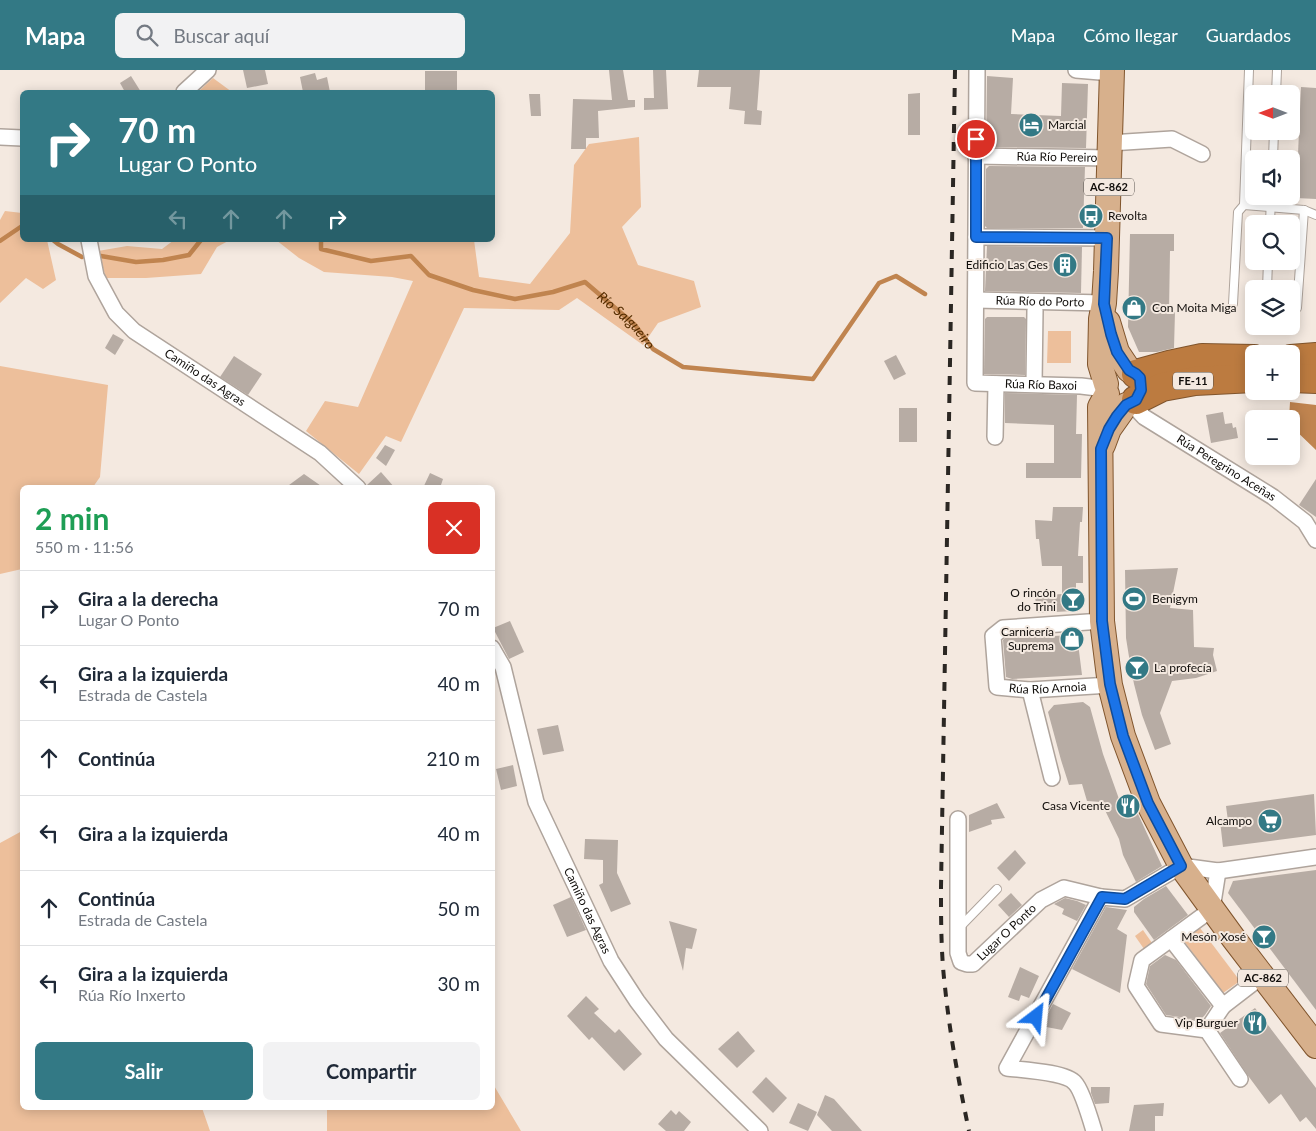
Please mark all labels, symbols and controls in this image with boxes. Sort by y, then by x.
search box [115,13,465,58]
text: Mapa [25,21,85,50]
icon: search [133,21,161,49]
text: Buscar aquí [173,24,269,47]
text: Mapa [1011,24,1055,46]
text: Cómo llegar [1083,24,1178,46]
text: Guardados [1206,24,1291,46]
north arrow [1245,85,1300,140]
map controls [1245,85,1300,465]
text: 70 m [118,108,196,150]
icon: right [35,110,100,175]
hotel icon: Marcial [1018,112,1044,138]
place label: Marcial [1048,117,1086,132]
pin [955,118,997,160]
icon: arrive [962,125,990,153]
street label: Rúa Río Pereiro [1017,149,1098,165]
text: Lugar O Ponto [118,150,257,177]
button: sound [1245,150,1300,205]
road number: AC-862 [1084,178,1134,195]
bus stop icon: Revolta [1078,203,1104,229]
icon: left [164,205,192,233]
icon: ahead [217,205,245,233]
icon: ahead [270,205,298,233]
icon: right [323,205,351,233]
place label: Revolta [1108,208,1147,223]
button: search [1245,215,1300,270]
building icon: Edificio Las Ges [1052,252,1078,278]
place label: Edificio Las Ges [966,257,1048,272]
button: layers [1245,280,1300,335]
water label: Río Salgueiro [594,287,659,352]
street label: Rúa Río do Porto [995,292,1085,310]
shop icon: Con Moita Miga [1121,295,1147,321]
place label: Con Moita Miga [1152,300,1237,315]
street label: Camiño das Agras [162,345,249,409]
button: + [1245,345,1300,400]
road number: FE-11 [1173,372,1213,390]
street label: Rúa Río Baxoi [1005,376,1077,393]
button: − [1245,410,1300,465]
street label: Rúa Peregrino Aceñas [1174,431,1279,504]
text: 2 min [35,500,109,536]
button: close [428,502,480,554]
text: 550 m · 11:56 [35,537,134,556]
place label: O rincón do Trini [1010,585,1056,614]
sports icon: Benigym [1121,586,1147,612]
text: Gira a la derecha [78,587,218,610]
bar icon: O rincón do Trini [1060,587,1086,613]
place label: Benigym [1152,591,1198,606]
icon: right [35,594,63,622]
text: 70 m [437,597,480,620]
text: Lugar O Ponto [78,610,179,629]
place label: Carnicería Suprema [1001,624,1054,653]
shop icon: Carnicería Suprema [1059,626,1085,652]
bar icon: La profecía [1124,655,1150,681]
place label: La profecía [1154,660,1212,675]
text: Gira a la izquierda [78,662,228,685]
icon: left [35,669,63,697]
text: 40 m [437,672,480,695]
street label: Rúa Río Arnoia [1008,678,1087,697]
text: Estrada de Castela [78,685,207,704]
icon: ahead [35,744,63,772]
text: Continúa [78,747,155,770]
text: 210 m [426,747,480,770]
restaurant icon: Casa Vicente [1115,793,1141,819]
place label: Casa Vicente [1042,798,1110,813]
supermarket icon: Alcampo [1257,808,1283,834]
place label: Alcampo [1206,813,1252,828]
icon: left [35,819,63,847]
text: Gira a la izquierda [78,822,228,845]
text: 40 m [437,822,480,845]
street label: Camiño das Agras [561,865,614,956]
text: Continúa [78,887,155,910]
icon: ahead [35,894,63,922]
text: 50 m [437,897,480,920]
street label: Lugar O Ponto [973,900,1039,964]
text: Estrada de Castela [78,910,207,929]
bar icon: Mesón Xosé [1251,924,1277,950]
place label: Mesón Xosé [1181,929,1246,944]
text: Gira a la izquierda [78,962,228,985]
icon: left [35,969,63,997]
road number: AC-862 [1238,970,1288,986]
text: 30 m [437,972,480,995]
text: Rúa Río Inxerto [78,985,186,1004]
position arrow [1009,990,1061,1042]
restaurant icon: Vip Burguer [1242,1010,1268,1036]
place label: Vip Burguer [1175,1015,1239,1030]
button: Salir [35,1042,253,1100]
button: Compartir [263,1042,480,1100]

